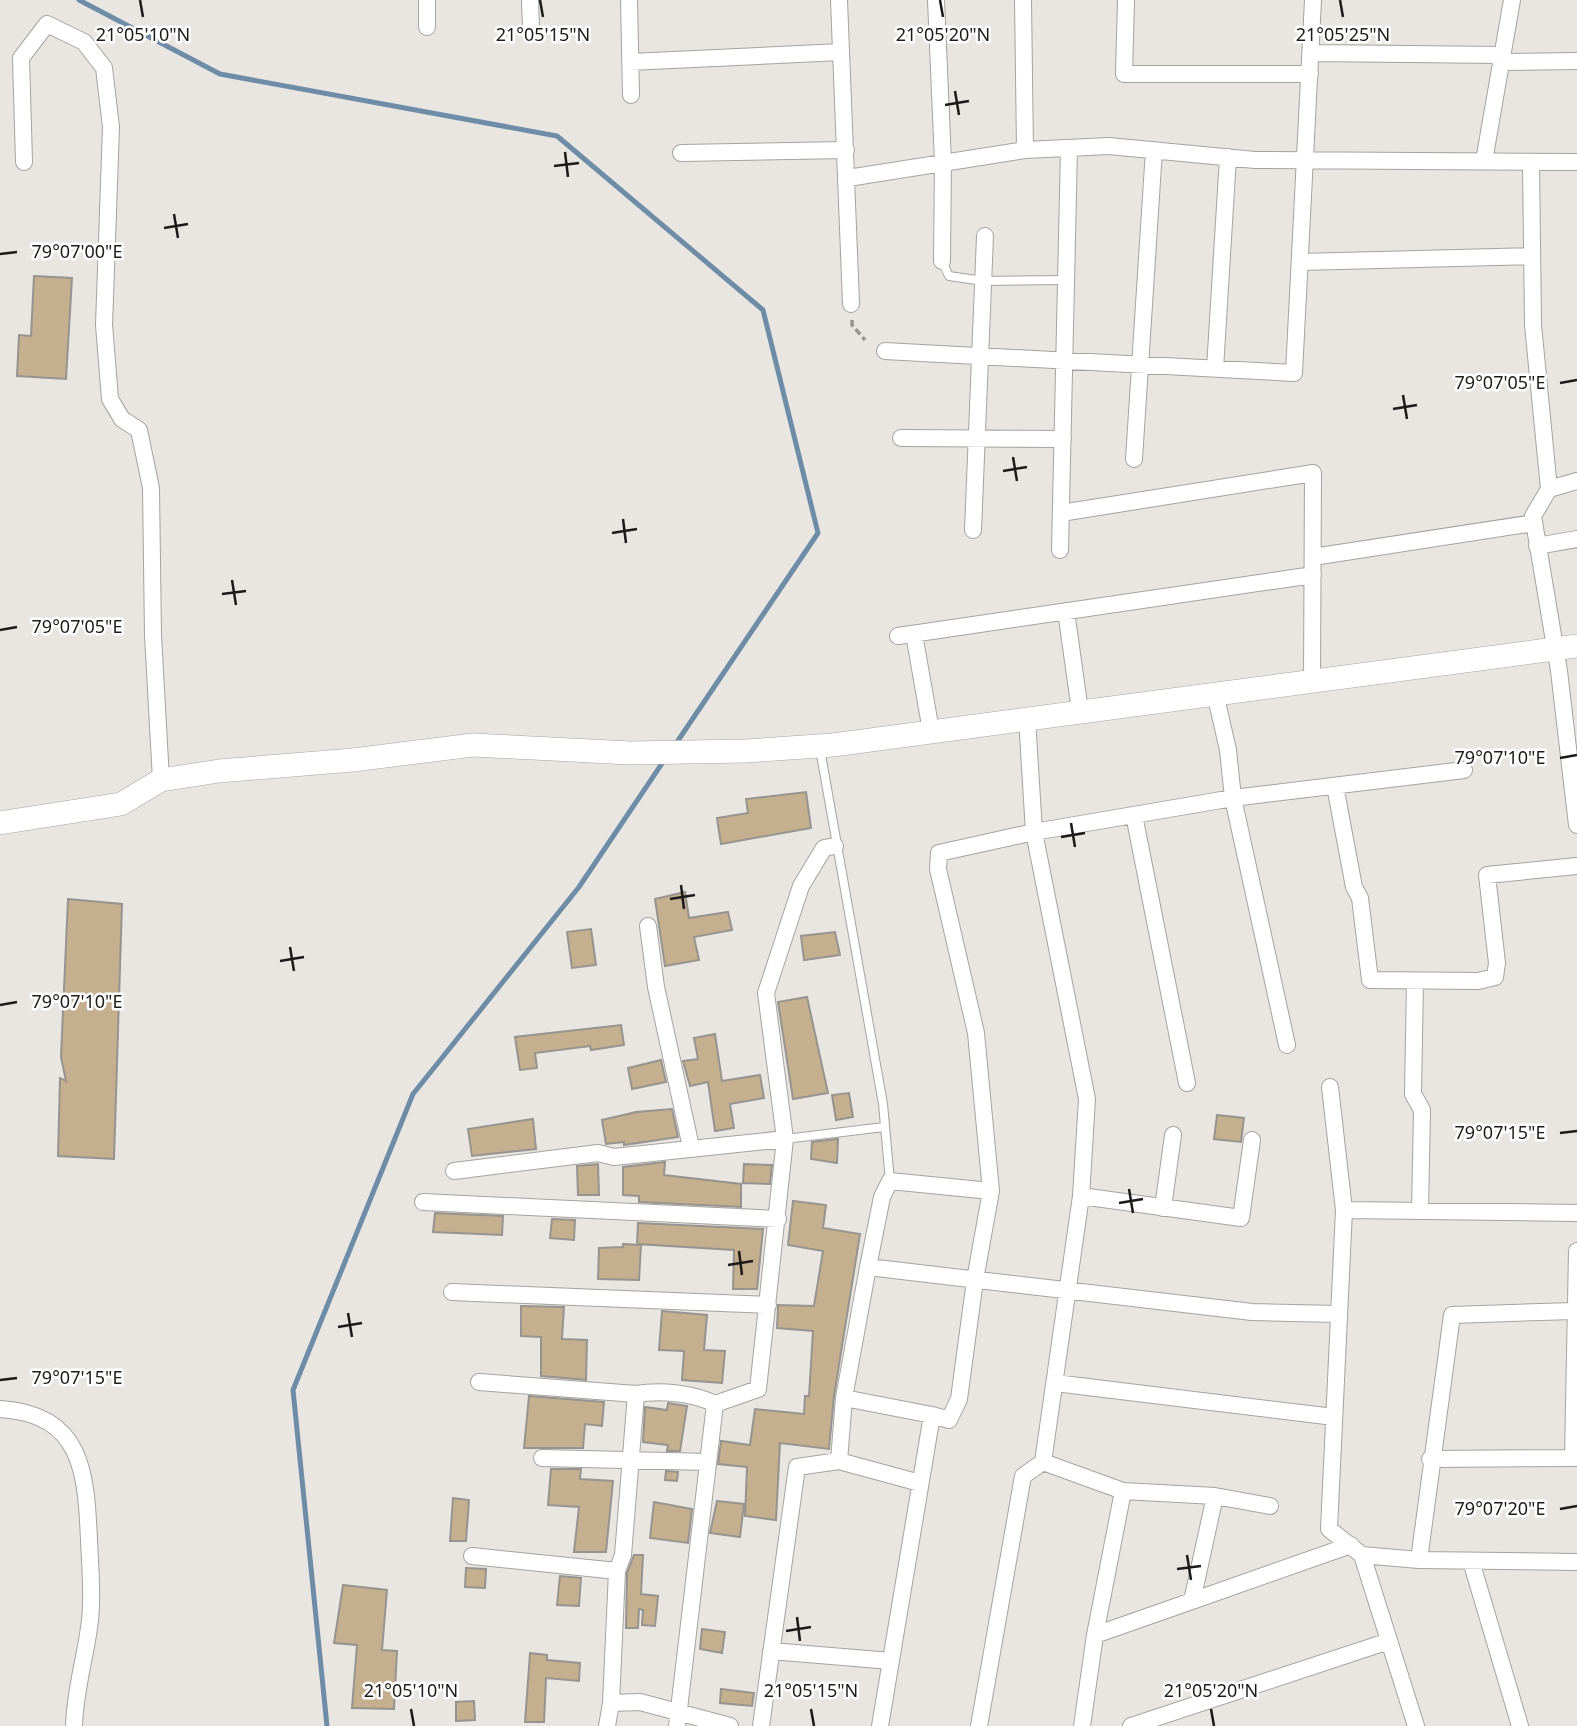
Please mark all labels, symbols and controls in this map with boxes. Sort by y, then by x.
text: 21°05'10"N [96,22,190,46]
text: 21°05'15"N [496,22,590,46]
text: 21°05'20"N [896,22,990,46]
text: 21°05'25"N [1296,22,1390,46]
text: 79°07'00"E [32,239,122,263]
text: 79°07'05"E [1455,370,1545,394]
text: 79°07'05"E [32,614,122,638]
text: 79°07'10"E [1455,745,1545,769]
text: 79°07'10"E [32,989,122,1013]
text: 79°07'15"E [1455,1120,1545,1144]
text: 79°07'15"E [32,1365,122,1389]
text: 79°07'20"E [1455,1496,1545,1520]
text: 21°05'10"N [364,1678,458,1702]
text: 21°05'15"N [764,1678,858,1702]
text: 21°05'20"N [1164,1678,1258,1702]

